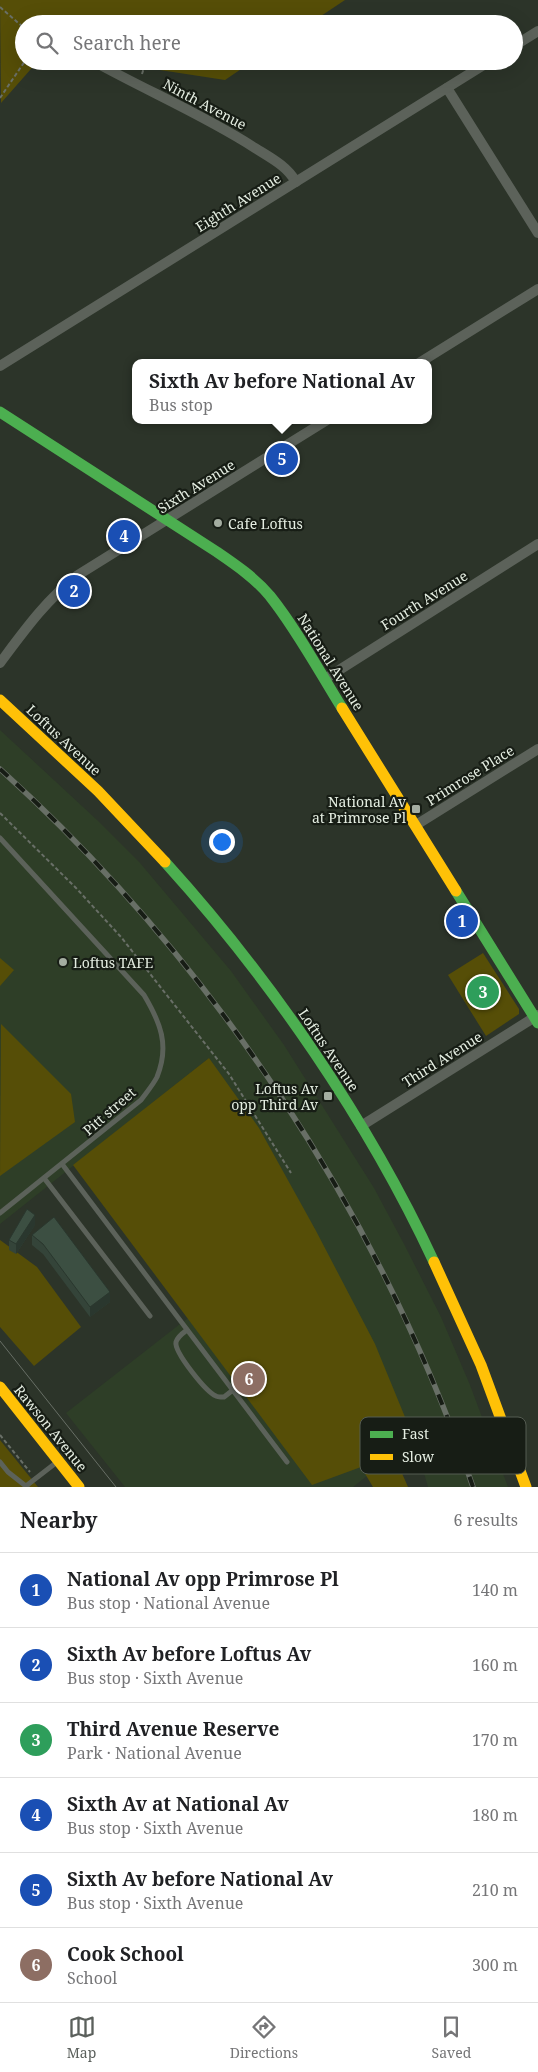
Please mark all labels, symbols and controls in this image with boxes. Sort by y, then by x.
search box [15,15,523,70]
icon: search [33,29,61,57]
text: Search here [73,30,181,56]
street label: Ninth Avenue [160,74,250,134]
street label: Eighth Avenue [192,168,284,236]
popup [132,359,432,424]
text: Sixth Av before National Av [149,368,415,394]
text: Bus stop [149,394,213,416]
pin: 5 [266,440,298,478]
street label: Sixth Avenue [154,455,238,517]
place label: Cafe Loftus [228,514,303,533]
pin: 4 [108,517,140,555]
marker: Cafe Loftus [212,517,224,529]
street label: Fourth Avenue [377,566,471,634]
pin: 2 [58,572,90,610]
street label: National Avenue [294,610,368,714]
street label: Loftus Avenue [22,700,106,780]
street label: Primrose Place [423,740,517,810]
place label: National Av at Primrose Pl [312,792,407,827]
marker: National Av at Primrose Pl [410,803,422,815]
your location [209,829,235,855]
pin: 1 [446,902,478,940]
place label: Loftus TAFE [73,953,154,972]
marker: Loftus TAFE [57,956,69,968]
pin: 3 [467,973,499,1011]
street label: Loftus Avenue [294,1005,364,1095]
street label: Third Avenue [398,1027,486,1091]
place label: Loftus Av opp Third Av [231,1079,319,1114]
street label: Pitt street [79,1083,139,1139]
marker: Loftus Av opp Third Av [322,1090,334,1102]
pin: 6 [233,1360,265,1398]
street label: Rawson Avenue [10,1381,92,1475]
legend [360,1417,526,1474]
text: Fast [402,1424,429,1443]
text: Slow [402,1447,435,1466]
text: Nearby [20,1506,98,1534]
text: 6 results [454,1509,518,1531]
text: National Av opp Primrose Pl [67,1566,339,1592]
text: 1 [31,1579,41,1601]
text: 140 m [472,1579,518,1601]
text: Bus stop · National Avenue [67,1592,270,1614]
text: Sixth Av before Loftus Av [67,1641,311,1667]
text: 2 [31,1654,41,1676]
text: 160 m [472,1654,518,1676]
text: Bus stop · Sixth Avenue [67,1667,243,1689]
text: Third Avenue Reserve [67,1716,279,1742]
text: 3 [31,1729,41,1751]
text: 170 m [472,1729,518,1751]
text: Park · National Avenue [67,1742,242,1764]
text: Sixth Av at National Av [67,1791,289,1817]
text: 4 [31,1804,41,1826]
text: 180 m [472,1804,518,1826]
text: Bus stop · Sixth Avenue [67,1817,243,1839]
text: Sixth Av before National Av [67,1866,333,1892]
text: 5 [31,1879,41,1901]
text: 210 m [472,1879,518,1901]
text: Bus stop · Sixth Avenue [67,1892,243,1914]
text: Cook School [67,1941,184,1967]
text: 6 [31,1954,41,1976]
text: 300 m [472,1954,518,1976]
text: School [67,1967,117,1989]
tab: Map [67,2013,96,2062]
tab: Directions [230,2013,298,2062]
tab: Saved [432,2013,471,2062]

